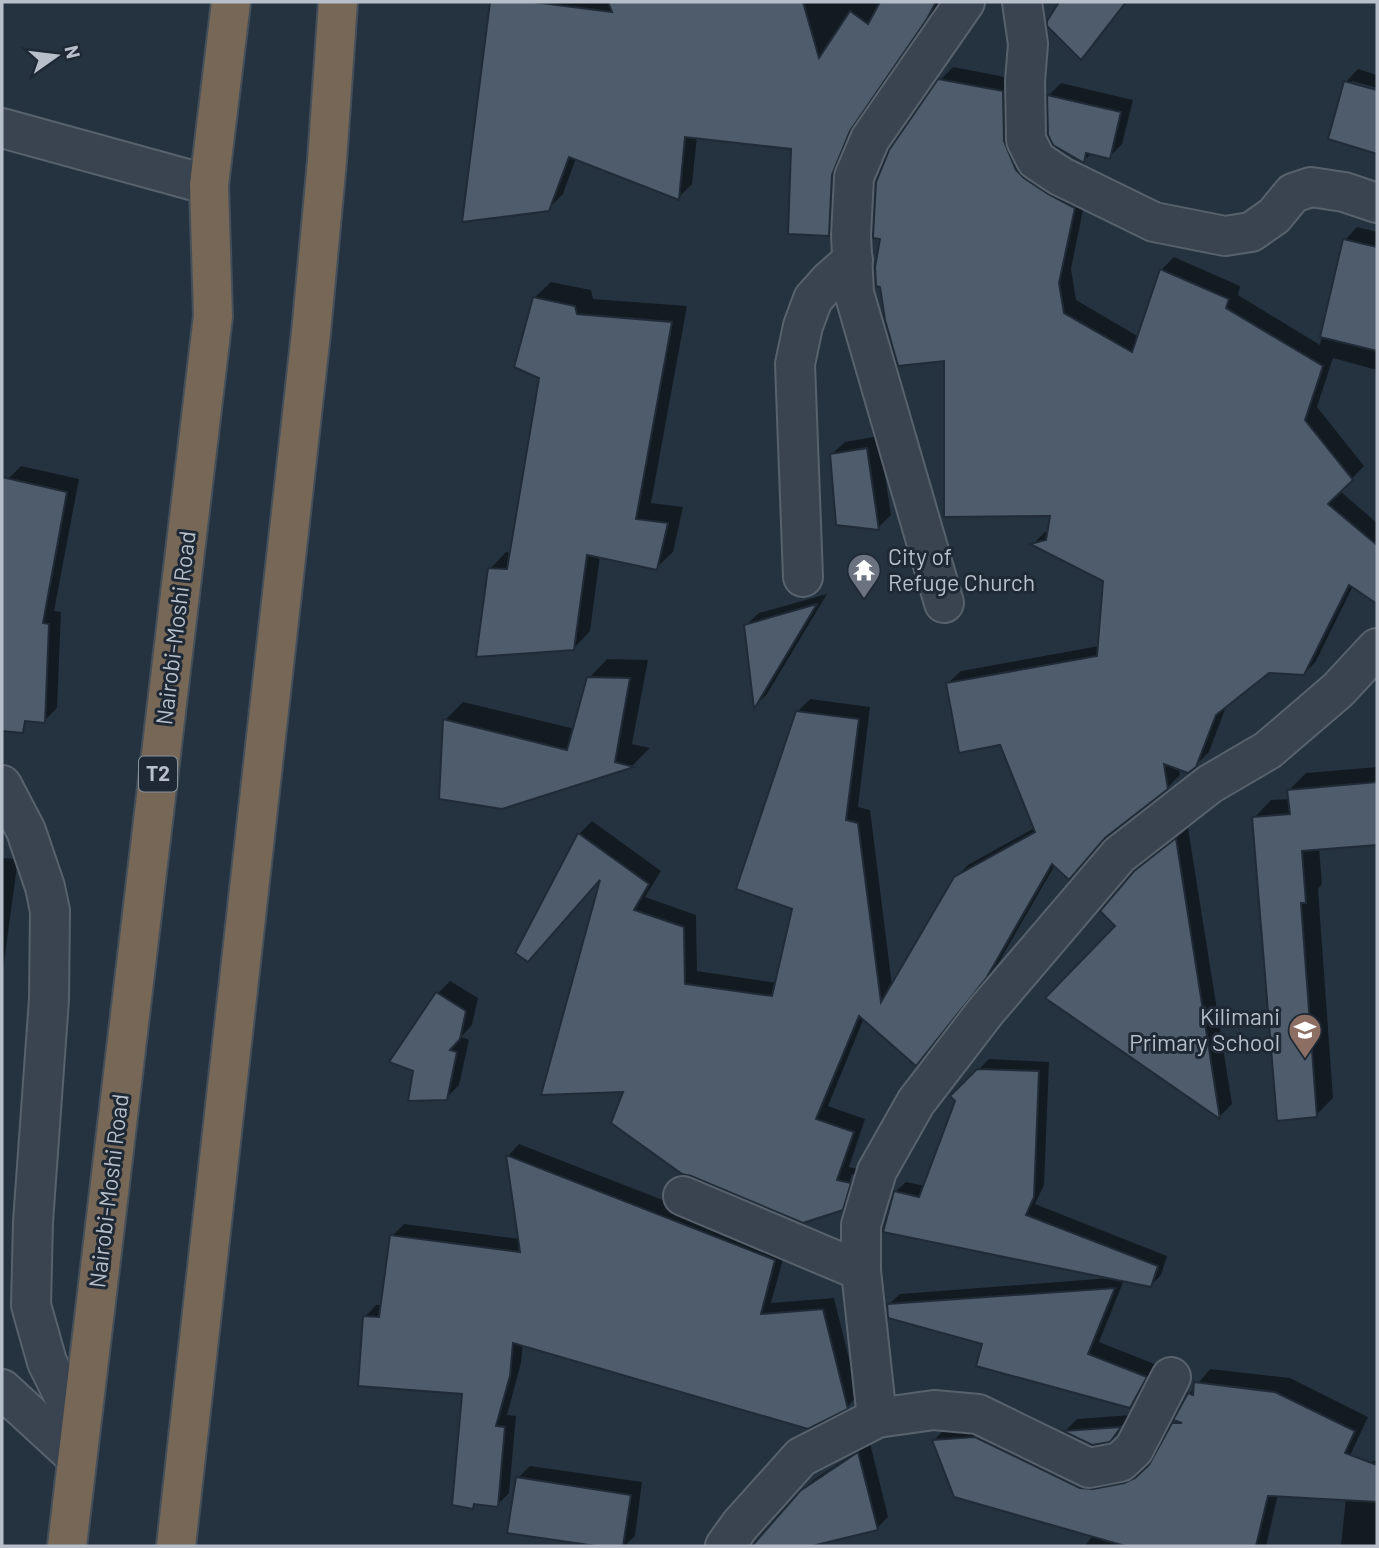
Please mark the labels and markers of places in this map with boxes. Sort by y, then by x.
place label: City of Refuge Church [888,542,1035,596]
temple icon: City of Refuge Church [845,551,883,600]
place label: Kilimani Primary School [1129,1002,1280,1056]
school or university icon: Kilimani Primary School [1286,1011,1324,1060]

